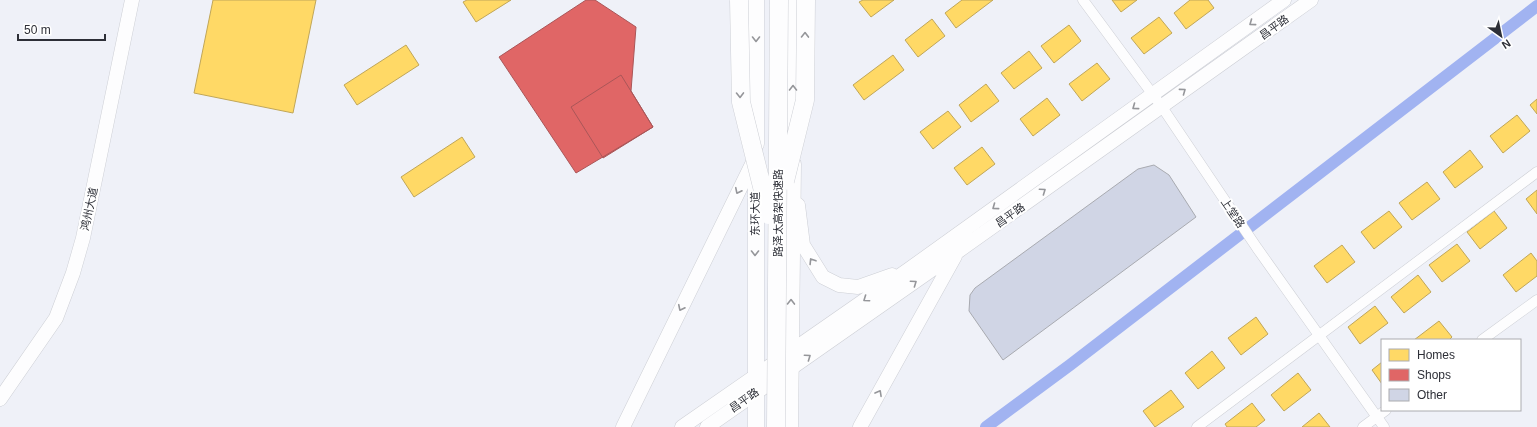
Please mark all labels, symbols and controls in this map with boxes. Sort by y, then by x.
street label: 昌平路 [1257,12,1291,42]
scale bar [18,16,105,42]
north arrow [1481,16,1521,56]
one-way arrow [1249,18,1256,26]
text: 50 m [24,23,51,37]
one-way arrow [801,32,810,38]
one-way arrow [752,36,760,42]
text: N [1500,37,1513,52]
one-way arrow [789,85,797,91]
one-way arrow [1179,89,1186,96]
one-way arrow [736,92,745,98]
one-way arrow [1133,102,1140,109]
street label: 路泽太高架快速路 [772,169,784,257]
street label: 鸿州大道 [79,186,99,232]
one-way arrow [736,187,743,195]
one-way arrow [1039,189,1046,196]
street label: 东环大道 [749,192,761,236]
street label: 上堂路 [1219,196,1247,230]
street label: 昌平路 [993,201,1027,229]
one-way arrow [993,202,1000,209]
one-way arrow [751,250,759,256]
one-way arrow [810,258,817,265]
one-way arrow [910,281,917,288]
one-way arrow [864,294,871,301]
one-way arrow [787,299,795,305]
one-way arrow [678,304,686,311]
legend [1381,339,1521,411]
text: Homes [1417,348,1455,362]
one-way arrow [804,354,811,362]
text: Shops [1417,368,1451,382]
street label: 昌平路 [727,386,761,414]
text: Other [1417,388,1447,402]
one-way arrow [874,390,881,397]

